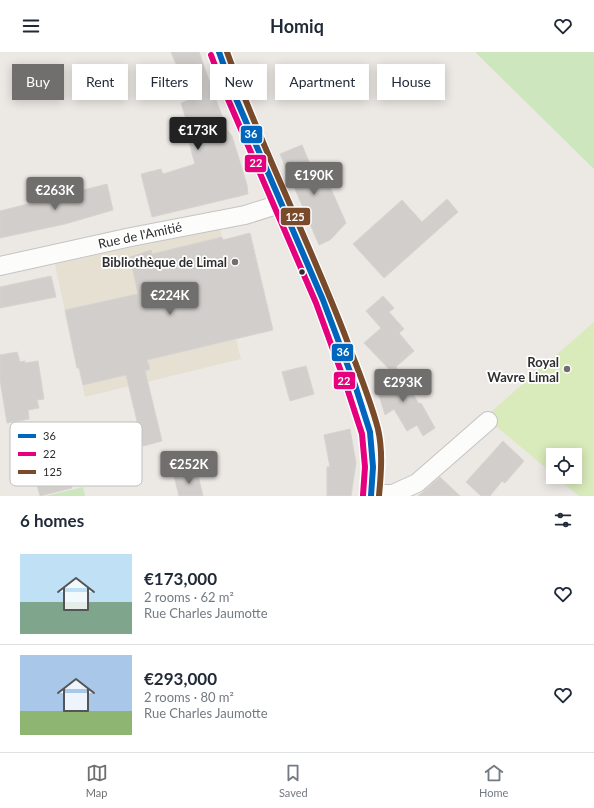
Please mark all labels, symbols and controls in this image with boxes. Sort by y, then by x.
icon: menu [20,15,42,37]
text: Homiq [270,15,324,37]
icon: heart [552,15,574,37]
chip: Buy [12,64,64,100]
chip: Rent [72,64,128,100]
chip: Filters [136,64,202,100]
chip: New [210,64,267,100]
chip: Apartment [275,64,369,100]
chip: House [377,64,445,100]
pin: €173K [170,117,226,151]
text: €173K [178,122,218,138]
line badge: 36 [240,125,263,144]
text: 36 [245,127,258,140]
line badge: 22 [244,154,267,173]
text: 22 [250,156,262,169]
pin: €190K [286,162,342,196]
text: €190K [294,167,334,183]
pin: €263K [27,177,83,211]
text: €263K [35,182,75,198]
line badge: 125 [280,207,311,226]
text: 125 [285,210,305,223]
street label: Rue de l'Amitié [97,218,183,252]
place label: Bibliothèque de Limal [102,254,227,270]
marker: Bibliothèque de Limal [230,257,240,267]
unlabelled marker [297,267,307,277]
pin: €224K [142,282,198,316]
text: €224K [150,287,190,303]
line badge: 36 [331,343,354,362]
text: 36 [337,345,350,358]
place label: Royal Wavre Limal [487,354,559,385]
marker: Royal Wavre Limal [562,364,572,374]
pin: €293K [375,369,431,403]
line badge: 22 [333,371,356,390]
text: 22 [338,374,350,387]
text: €293K [383,374,423,390]
legend [10,422,142,486]
text: 36 [43,429,56,442]
text: 22 [43,447,56,460]
map controls [546,448,582,484]
button: locate [546,448,582,484]
pin: €252K [161,451,217,485]
text: €252K [169,456,209,472]
text: 125 [43,465,62,478]
icon: filters [552,509,574,531]
text: 6 homes [20,510,84,531]
text: €173,000 [144,568,217,589]
icon: home [52,570,100,618]
icon: heart [552,583,574,605]
text: 2 rooms · 62 m² [144,589,234,605]
text: Rue Charles Jaumotte [144,605,268,621]
text: €293,000 [144,668,217,689]
icon: home [52,671,100,719]
icon: heart [552,684,574,706]
text: 2 rooms · 80 m² [144,689,234,705]
text: Rue Charles Jaumotte [144,705,268,721]
tab: Map [86,762,108,799]
tab: Saved [279,762,308,799]
tab: Home [479,762,508,799]

